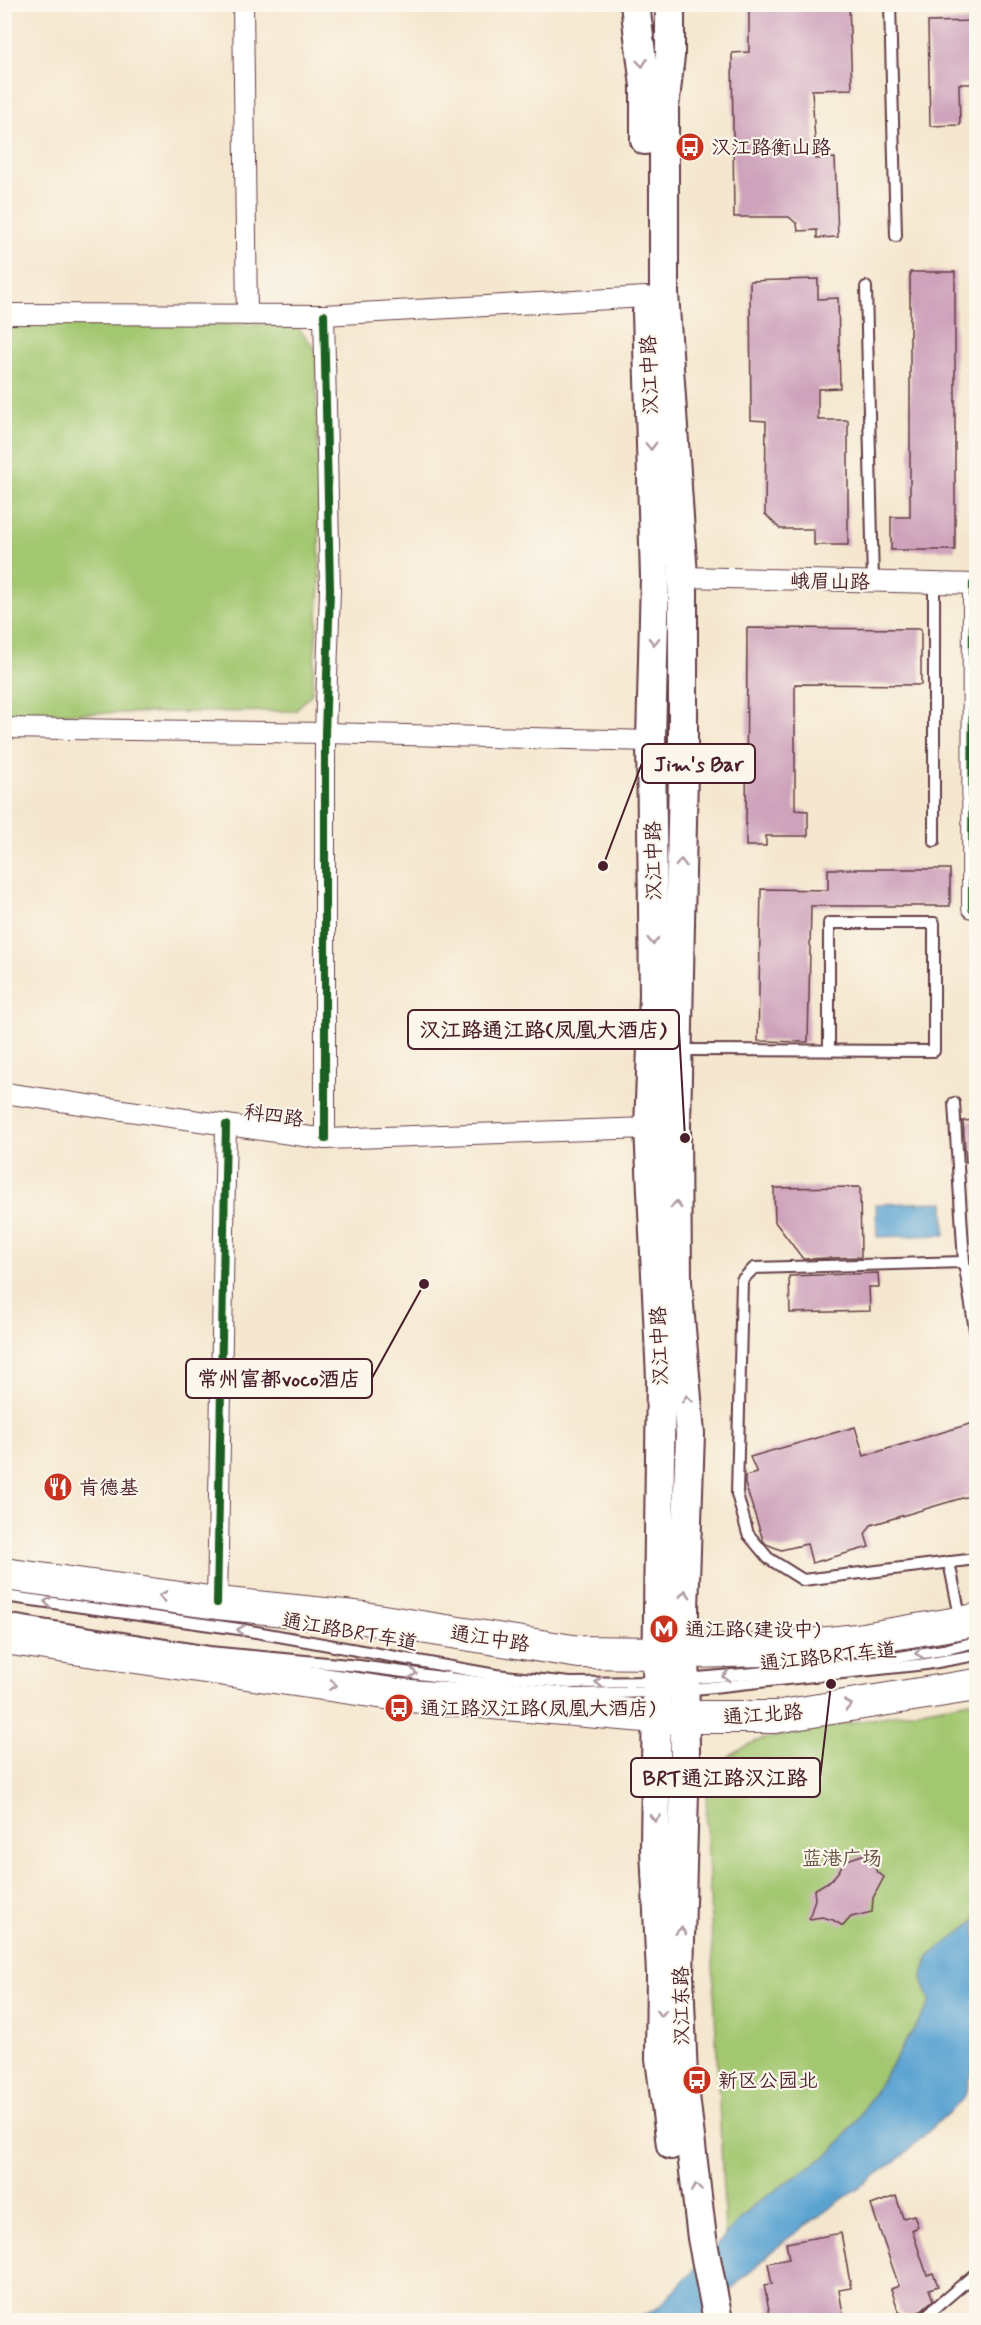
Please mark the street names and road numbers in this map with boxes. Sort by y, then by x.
street label: 汉江中路 [636,334,665,415]
street label: 峨眉山路 [790,568,871,597]
street label: 汉江中路 [640,820,669,901]
street label: 科四路 [242,1099,306,1134]
street label: 汉江中路 [646,1305,675,1386]
street label: 通江路BRT车道 [280,1607,420,1658]
street label: 通江中路 [448,1620,532,1659]
street label: 通江路BRT车道 [759,1637,898,1678]
street label: 通江北路 [722,1699,805,1732]
street label: 汉江东路 [668,1965,697,2046]

